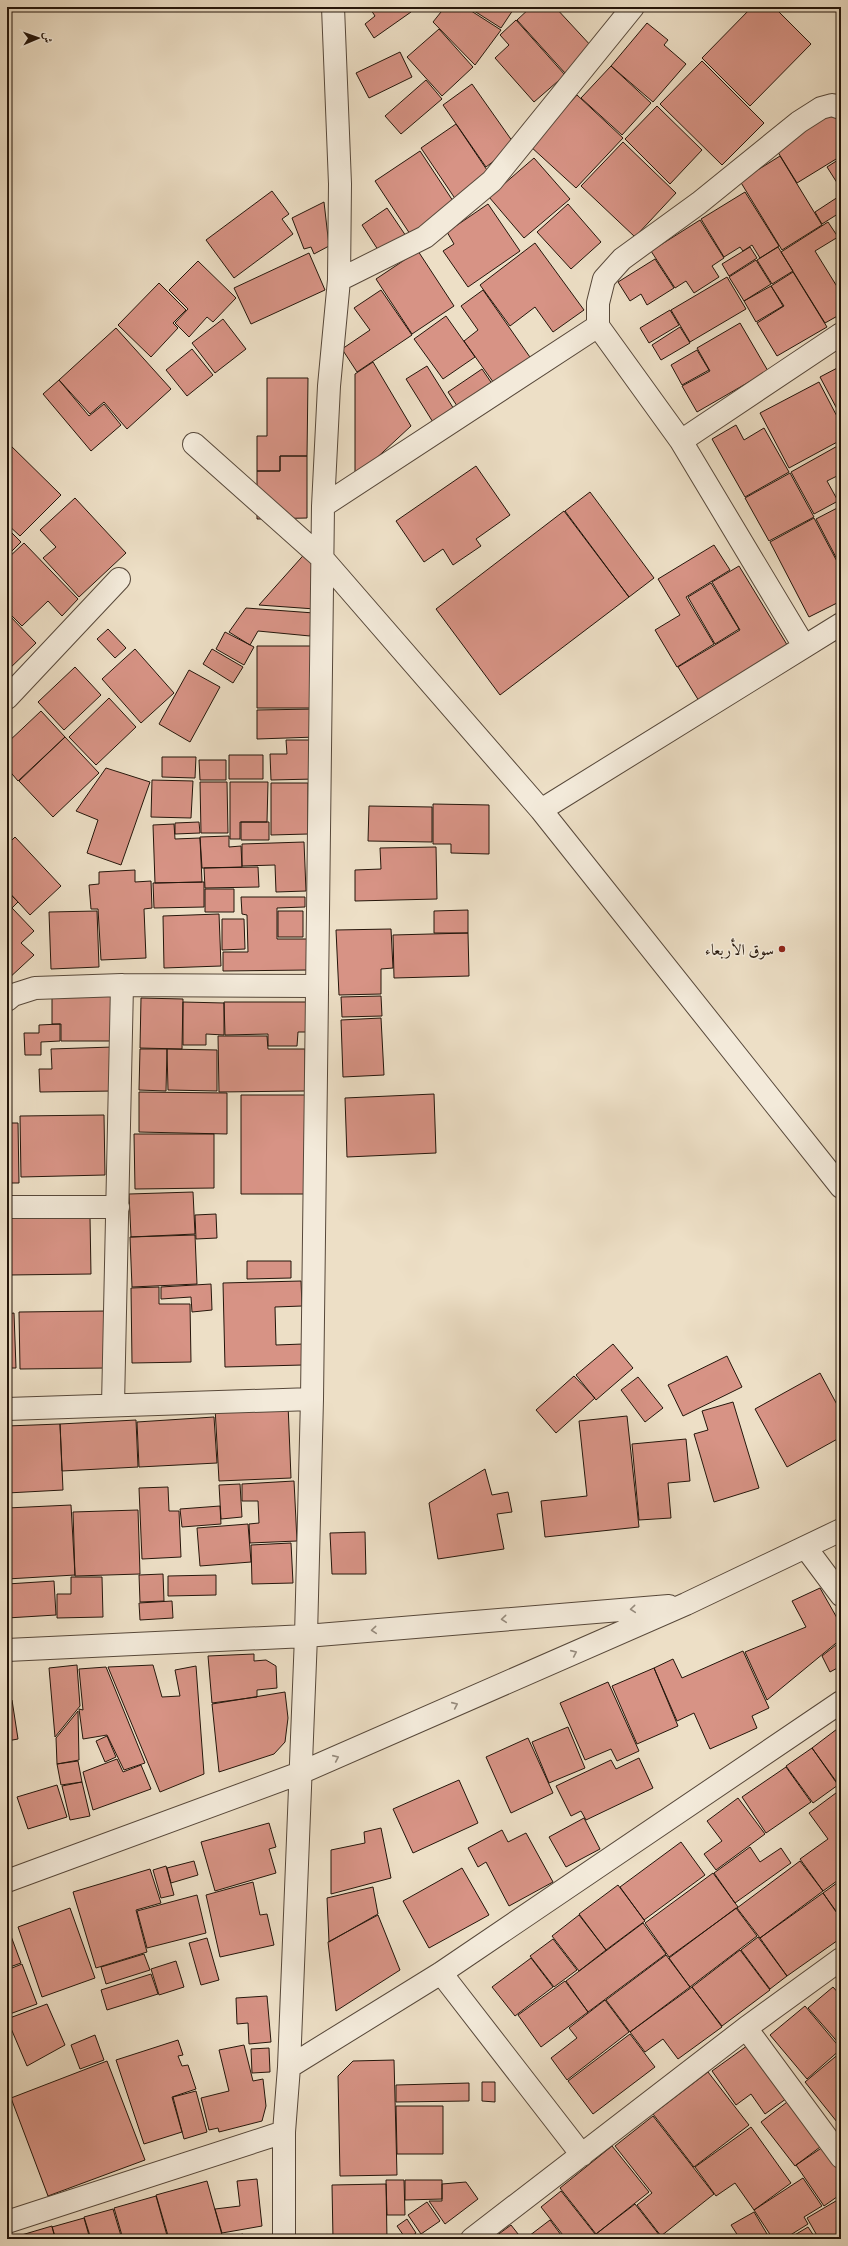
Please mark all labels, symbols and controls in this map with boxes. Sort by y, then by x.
north arrow [18,18,58,58]
text: ش [41,32,54,43]
place label: سوق الأربعاء [705,938,774,960]
marker: سوق الأربعاء [777,944,787,954]
one-way arrow [630,1604,636,1613]
one-way arrow [501,1615,507,1624]
one-way arrow [371,1625,377,1634]
one-way arrow [570,1650,577,1658]
one-way arrow [451,1702,458,1710]
one-way arrow [332,1754,339,1762]

